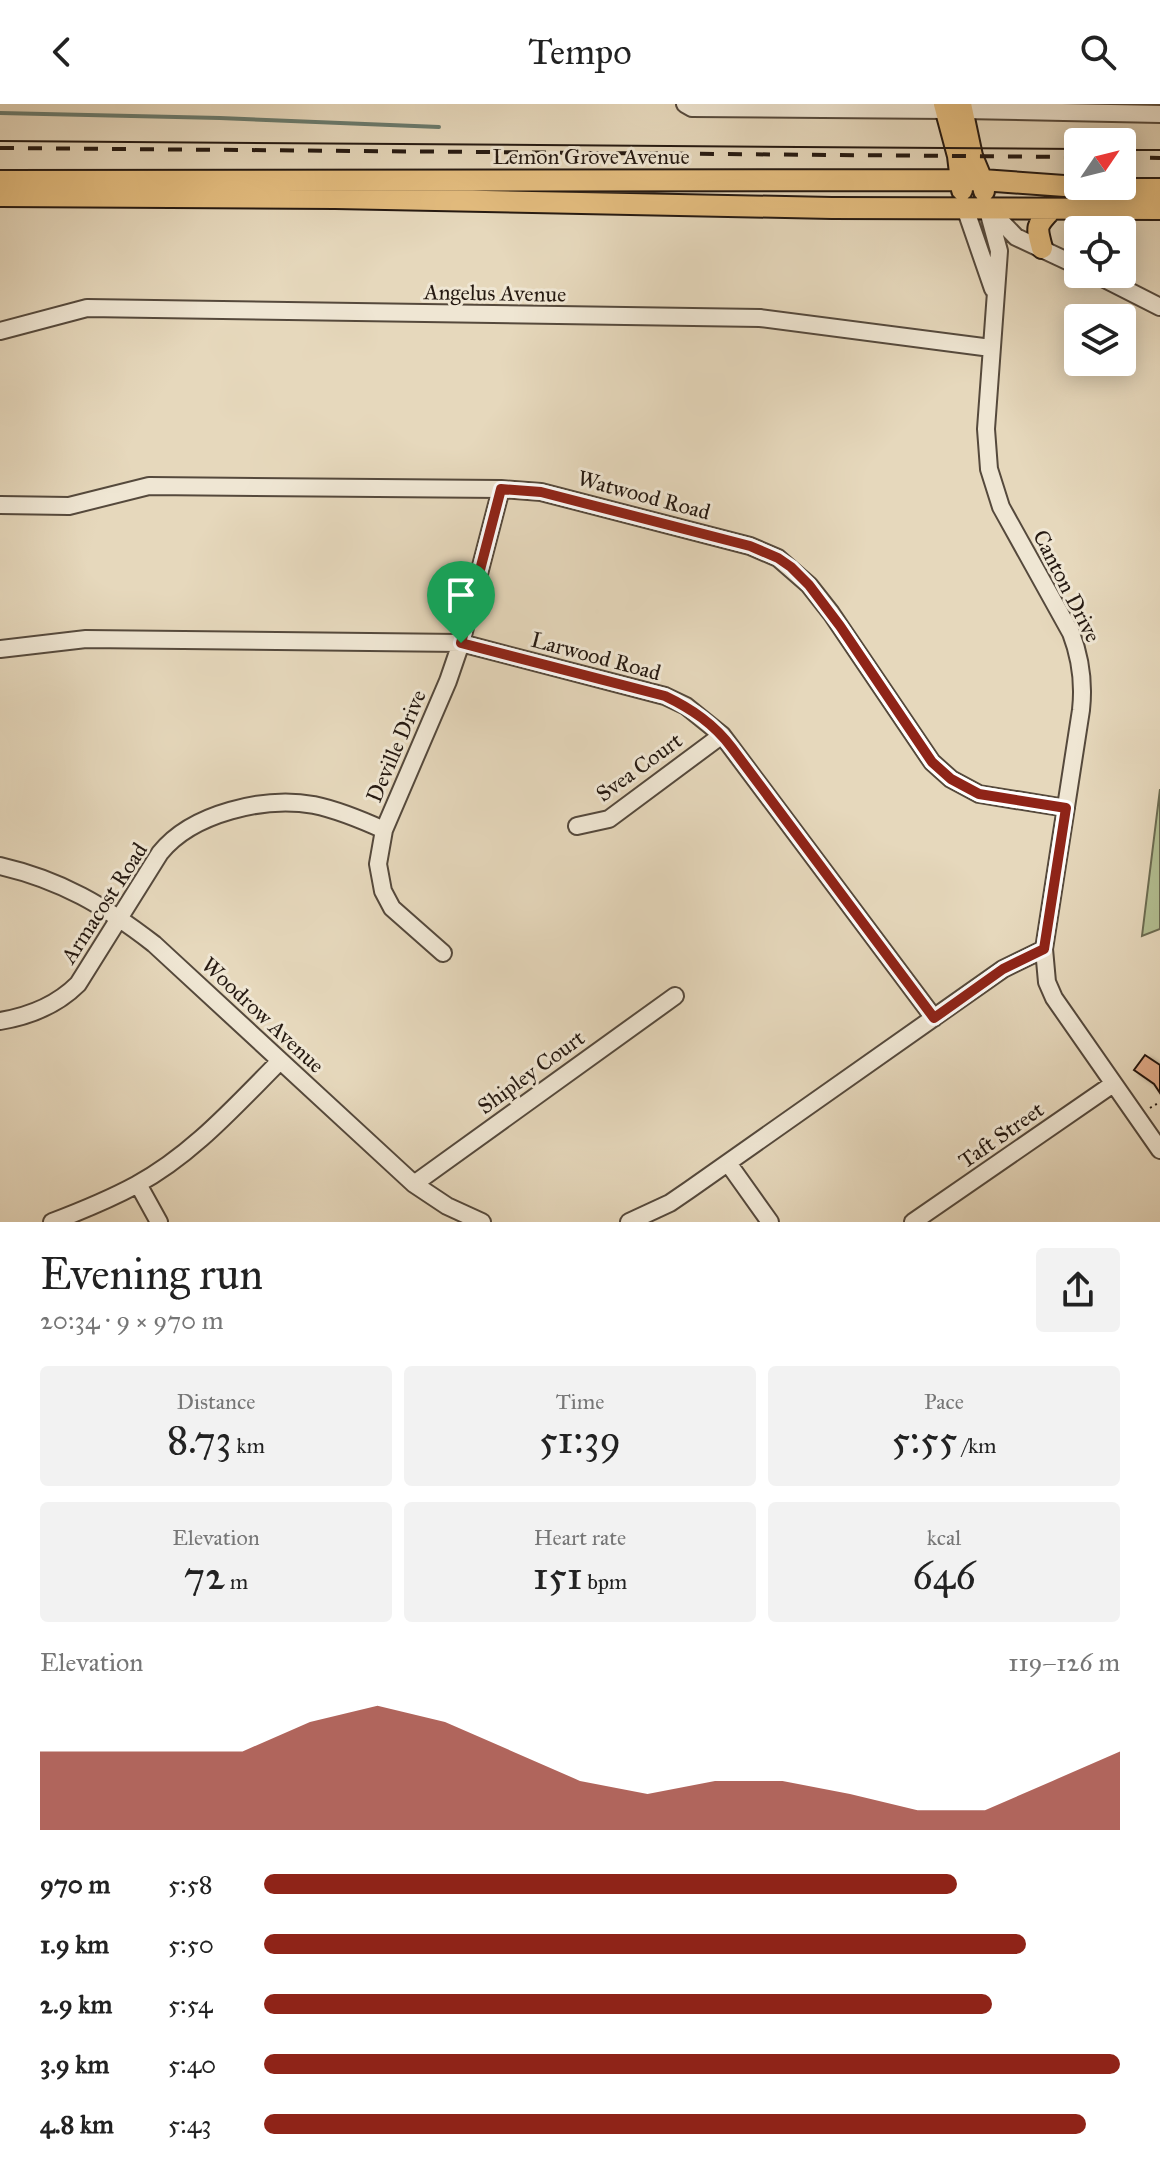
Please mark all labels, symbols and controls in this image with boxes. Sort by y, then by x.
icon: back [40,30,84,74]
text: Tempo [528,30,632,74]
icon: search [1076,30,1120,74]
north arrow [1064,128,1136,200]
map controls [1064,128,1136,376]
street label: Lemon Grove Avenue [492,143,690,170]
button: locate [1064,216,1136,288]
street label: Angelus Avenue [423,278,566,308]
button: layers [1064,304,1136,376]
street label: Watwood Road [575,464,713,526]
street label: Canton Drive [1027,525,1107,647]
pin [427,561,495,643]
icon: arrive [439,573,483,617]
street label: Larwood Road [528,626,664,686]
street label: Deville Drive [360,686,432,806]
street label: Svea Court [591,727,688,807]
street label: Armacost Road [54,837,153,969]
street label: Woodrow Avenue [196,951,330,1079]
street label: Shipley Court [472,1024,590,1120]
street label: Taft Street [953,1096,1049,1174]
text: Evening run [40,1247,263,1301]
button: share [1036,1248,1120,1332]
text: 20:34 · 9 × 970 m [40,1304,224,1336]
text: Distance [177,1388,255,1415]
text: Time [556,1388,604,1415]
text: Pace [924,1388,964,1415]
text: 8.73 [167,1415,232,1464]
text: 51:39 [539,1415,621,1464]
text: 5:55 [891,1415,957,1464]
text: km [232,1432,265,1459]
text: /km [957,1432,997,1459]
text: Elevation [172,1524,260,1551]
text: Heart rate [534,1524,626,1551]
text: kcal [927,1524,961,1551]
text: 72 [184,1551,225,1600]
text: 151 [533,1551,583,1600]
text: 646 [912,1551,976,1600]
text: m [225,1568,248,1595]
text: bpm [583,1568,627,1595]
text: Elevation [40,1646,143,1678]
text: 119–126 m [1008,1646,1120,1678]
text: 970 m [40,1868,110,1900]
text: 5:58 [168,1868,213,1900]
text: 1.9 km [40,1928,109,1960]
text: 5:50 [168,1928,214,1960]
text: 2.9 km [40,1988,112,2020]
text: 5:54 [168,1988,213,2020]
text: 3.9 km [40,2048,109,2080]
text: 5:40 [168,2048,216,2080]
text: 4.8 km [40,2108,114,2140]
text: 5:43 [168,2108,212,2140]

